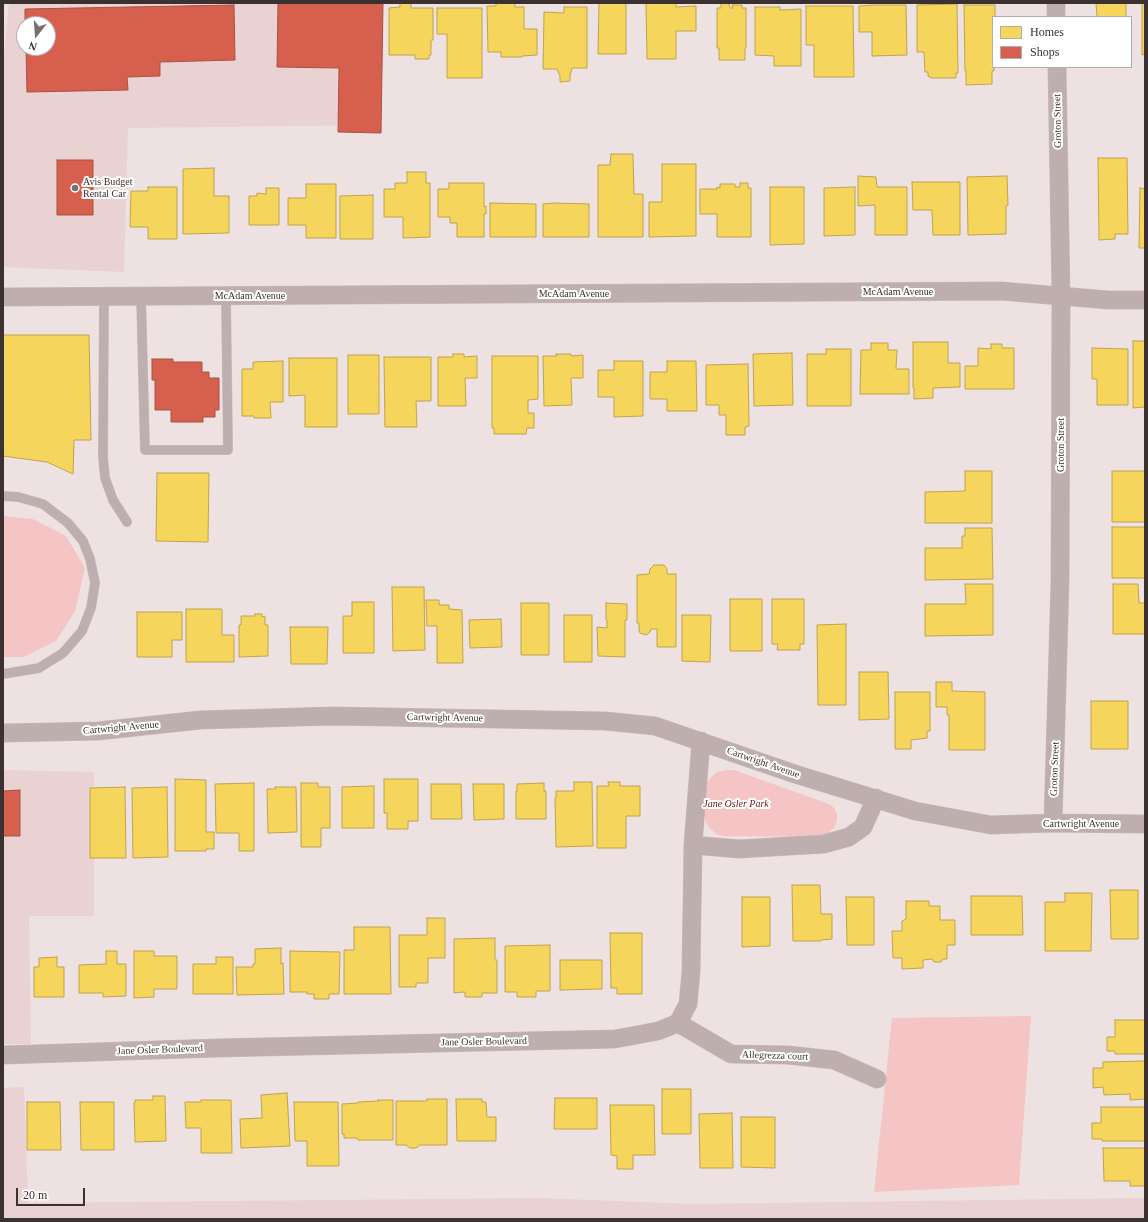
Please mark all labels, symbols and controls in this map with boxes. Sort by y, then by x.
north arrow [16,16,56,56]
legend [992,16,1132,68]
text: Homes [1030,25,1064,39]
text: N [27,40,38,53]
text: Shops [1030,45,1059,59]
street label: Groton Street [1052,94,1064,148]
place label: Avis Budget Rental Car [83,176,133,200]
marker: Avis Budget Rental Car [70,183,80,193]
street label: McAdam Avenue [863,286,933,298]
street label: McAdam Avenue [539,288,609,300]
street label: McAdam Avenue [215,290,285,302]
street label: Groton Street [1055,418,1067,472]
street label: Cartwright Avenue [407,711,483,725]
street label: Cartwright Avenue [83,719,159,737]
street label: Groton Street [1048,742,1062,796]
street label: Cartwright Avenue [725,745,801,781]
park label: Jane Osler Park [703,798,769,810]
street label: Cartwright Avenue [1043,818,1119,830]
street label: Jane Osler Boulevard [441,1035,527,1049]
street label: Jane Osler Boulevard [117,1043,203,1057]
street label: Allegrezza court [742,1049,808,1063]
scale bar [18,1180,87,1206]
text: 20 m [23,1188,47,1202]

